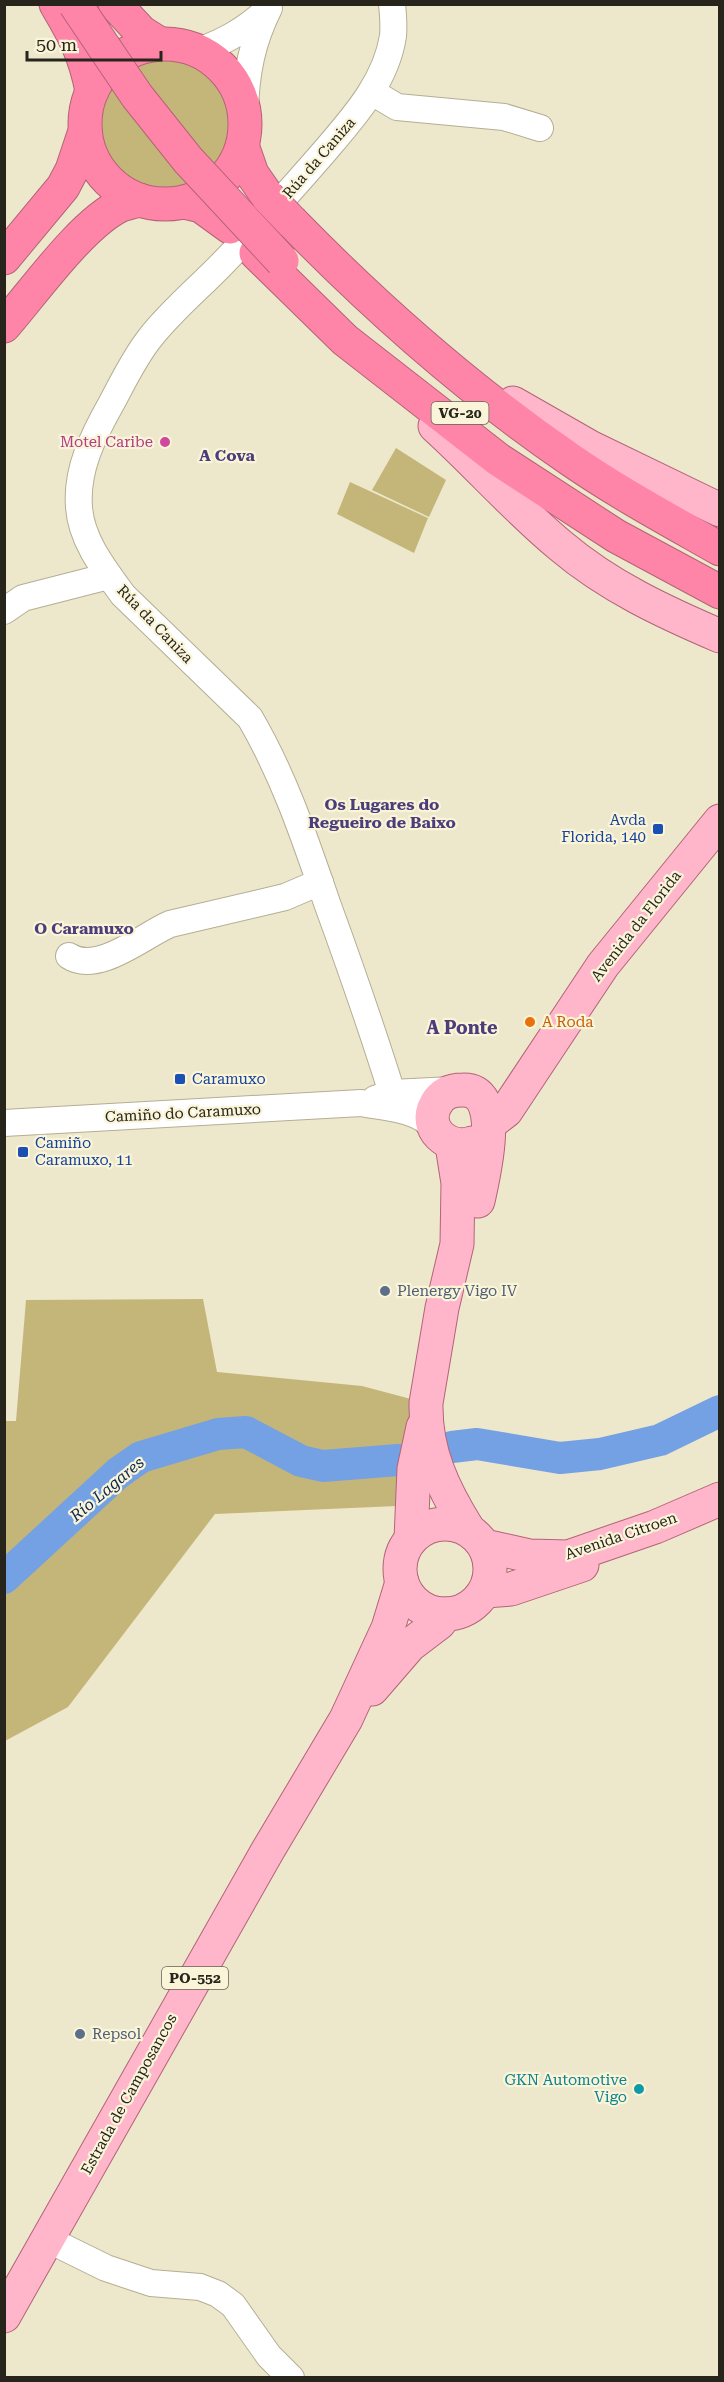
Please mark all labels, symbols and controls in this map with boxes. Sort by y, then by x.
scale bar [27,24,160,62]
text: 50 m [36,34,77,55]
street label: Rúa da Caniza [279,114,359,202]
road number: VG-20 [432,402,488,424]
place label: Motel Caribe [60,433,153,451]
marker: Motel Caribe [158,435,172,449]
district label: A Cova [199,446,255,465]
street label: Rúa da Caniza [113,581,197,667]
district label: Os Lugares do Regueiro de Baixo [308,795,456,832]
place label: Avda Florida, 140 [561,811,646,846]
marker: Avda Florida, 140 [651,822,665,836]
street label: Avenida da Florida [587,867,685,985]
district label: O Caramuxo [34,919,134,938]
place label: A Roda [542,1013,593,1031]
marker: A Roda [523,1015,537,1029]
district label: A Ponte [427,1017,498,1038]
place label: Caramuxo [192,1070,266,1088]
marker: Caramuxo [173,1072,187,1086]
street label: Camiño do Caramuxo [104,1100,262,1126]
place label: Camiño Caramuxo, 11 [35,1134,133,1169]
marker: Camiño Caramuxo, 11 [16,1145,30,1159]
place label: Plenergy Vigo IV [397,1282,518,1300]
marker: Plenergy Vigo IV [378,1284,392,1298]
water label: Río Lagares [66,1453,148,1526]
street label: Avenida Citroen [563,1508,680,1564]
road number: PO-552 [162,1967,228,1989]
street label: Estrada de Camposancos [77,2011,181,2177]
place label: Repsol [92,2025,142,2043]
marker: Repsol [73,2027,87,2041]
place label: GKN Automotive Vigo [504,2071,627,2106]
marker: GKN Automotive Vigo [632,2082,646,2096]

